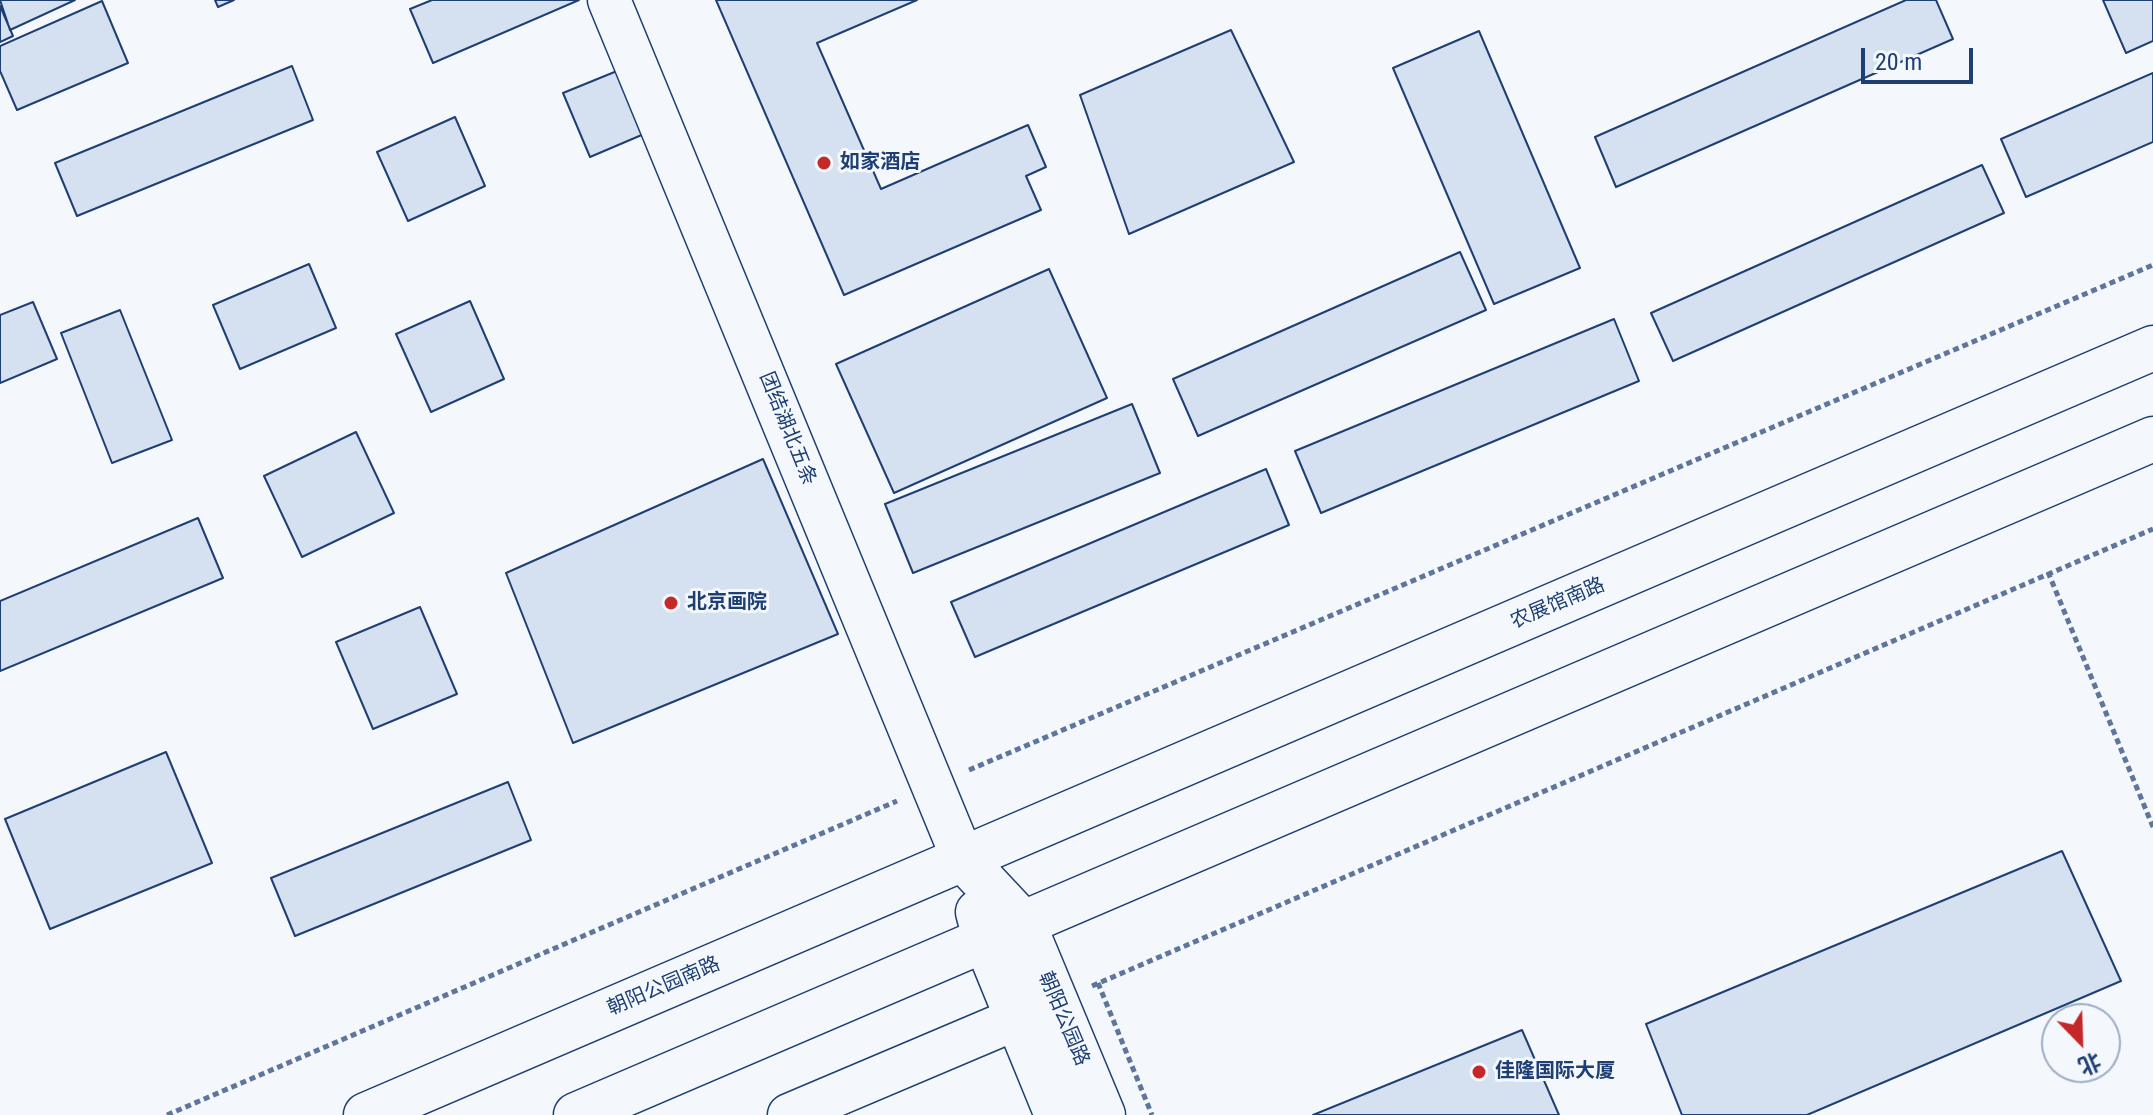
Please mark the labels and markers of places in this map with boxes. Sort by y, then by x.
place label: 如家酒店 [840,151,920,175]
marker: 如家酒店 [815,154,833,172]
place label: 北京画院 [687,591,767,615]
marker: 北京画院 [662,594,680,612]
place label: 佳隆国际大厦 [1495,1060,1615,1084]
marker: 佳隆国际大厦 [1470,1063,1488,1081]

